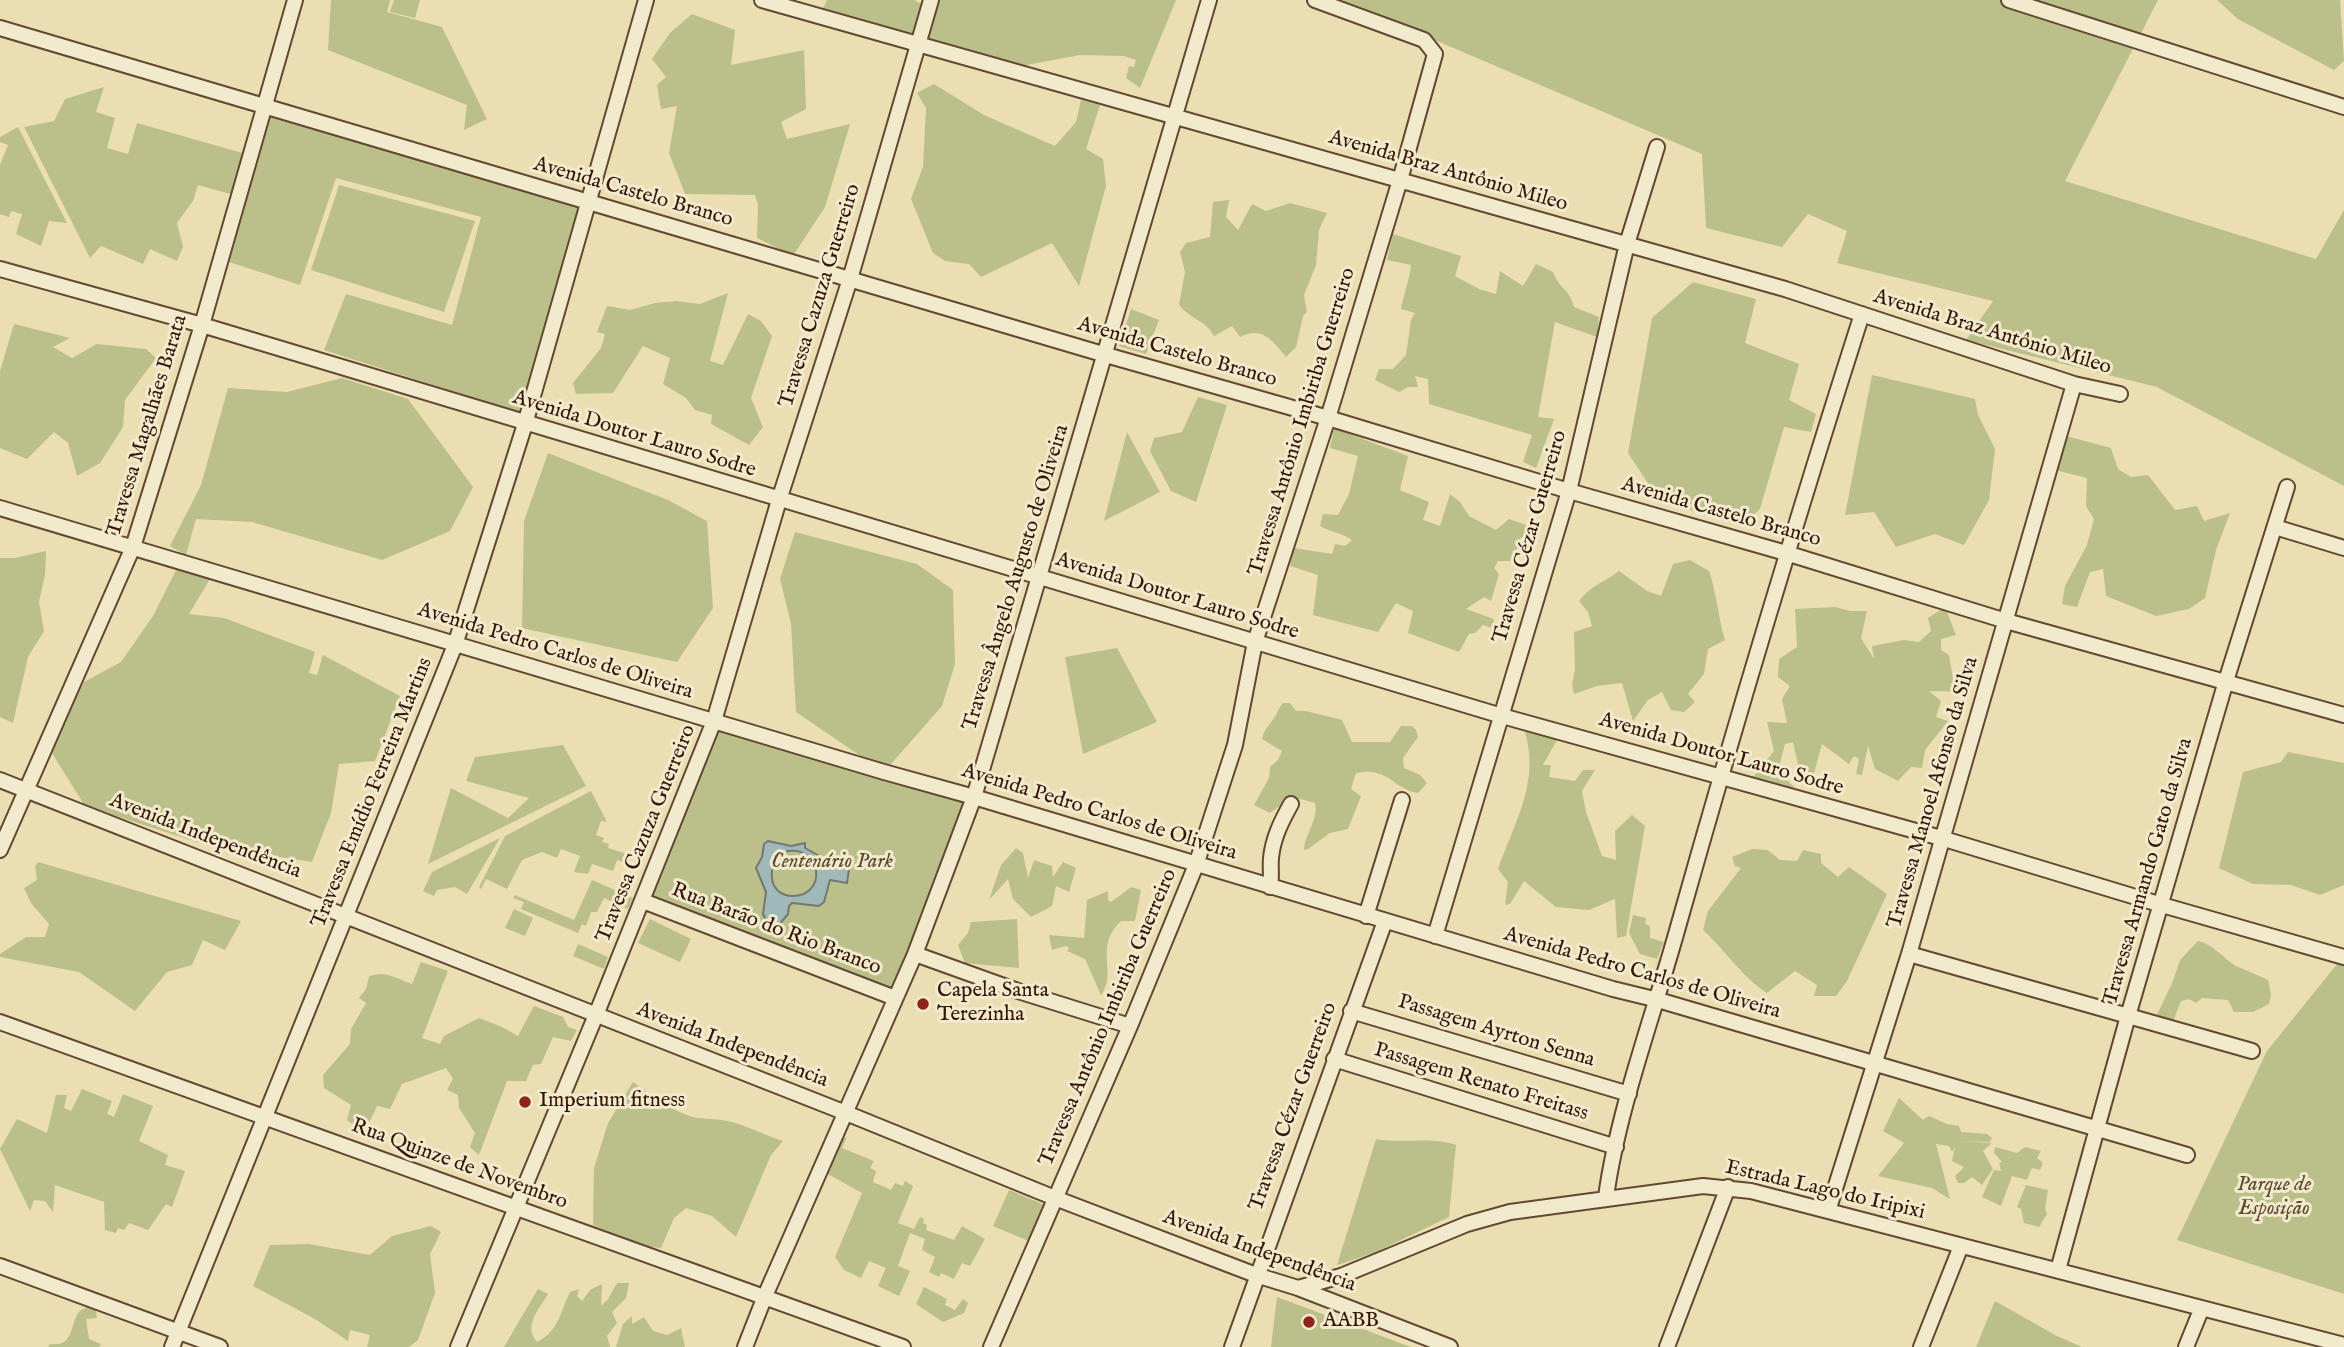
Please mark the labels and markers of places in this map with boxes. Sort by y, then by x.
place label: Capela Santa Terezinha [937,979,1049,1029]
marker: Capela Santa Terezinha [915,996,931,1012]
place label: Imperium fitness [539,1089,685,1115]
marker: Imperium fitness [517,1094,533,1110]
place label: AABB [1323,1309,1379,1335]
marker: AABB [1301,1314,1317,1330]

